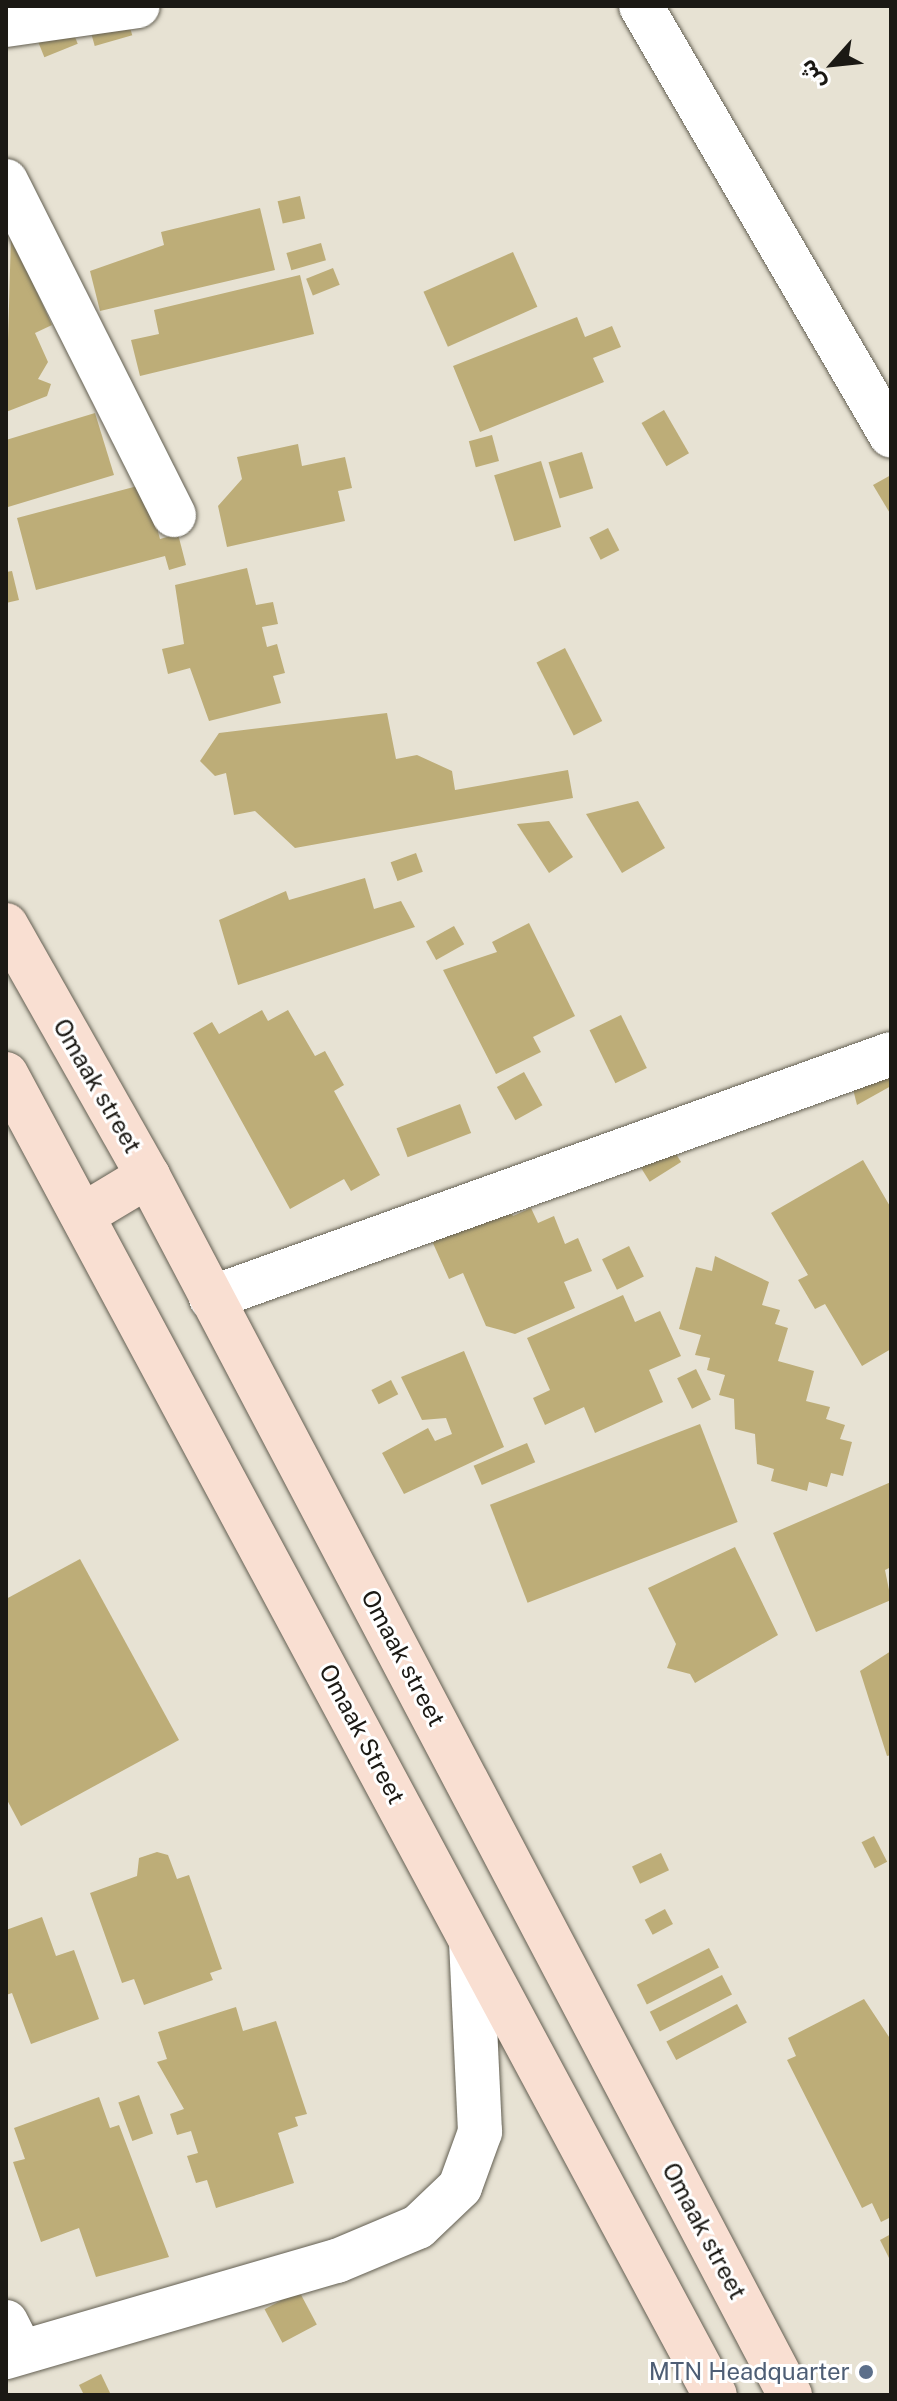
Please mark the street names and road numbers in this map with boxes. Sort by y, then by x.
street label: Omaak street [47,1014,147,1158]
street label: Omaak street [355,1585,451,1731]
street label: Omaak Street [313,1659,411,1809]
street label: Omaak street [656,2158,752,2304]

